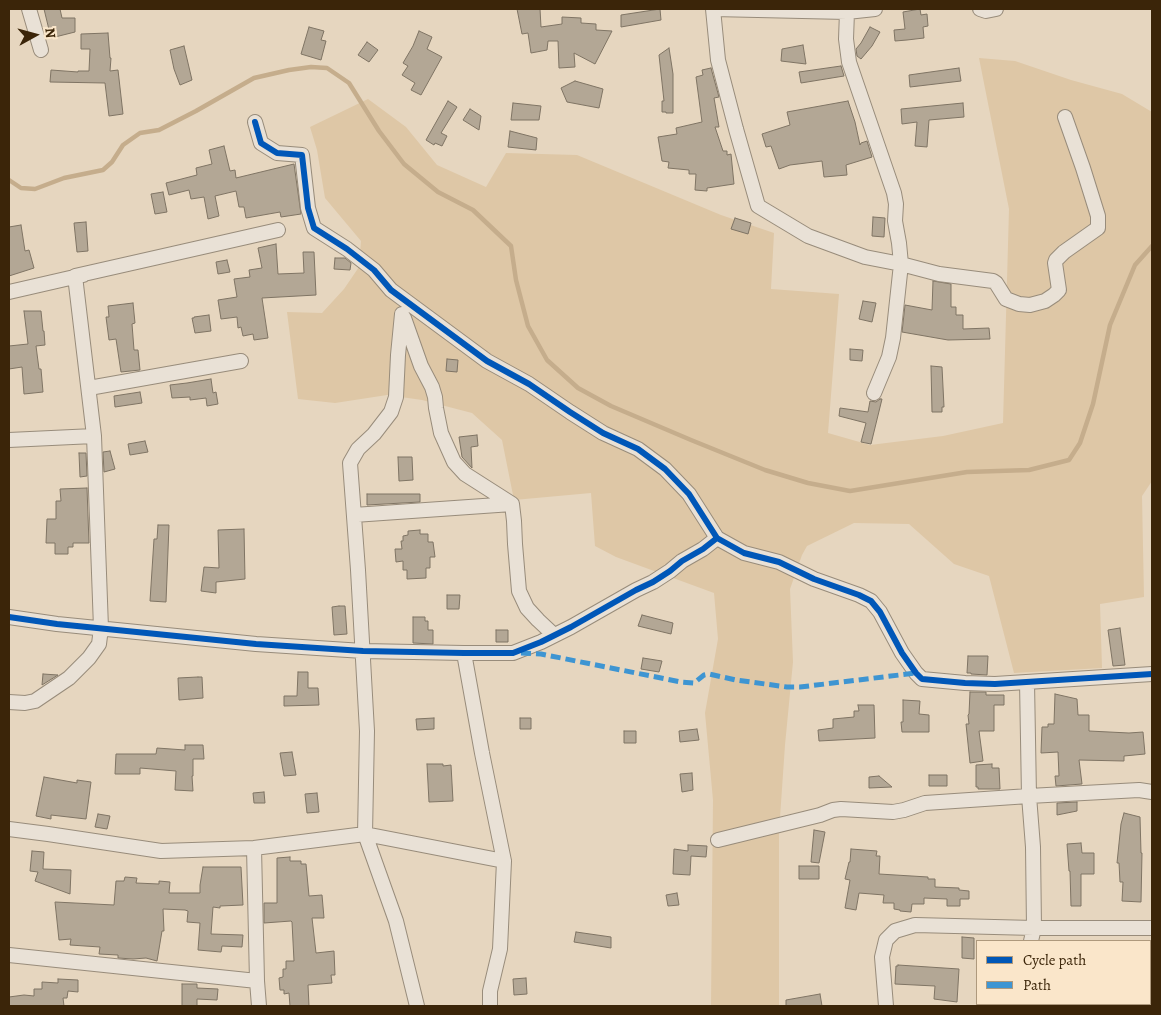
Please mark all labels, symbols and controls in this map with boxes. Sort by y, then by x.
north arrow [10,10,60,60]
text: N [40,27,60,39]
legend [976,940,1151,1005]
text: Cycle path [1023,950,1086,970]
text: Path [1023,975,1051,995]

